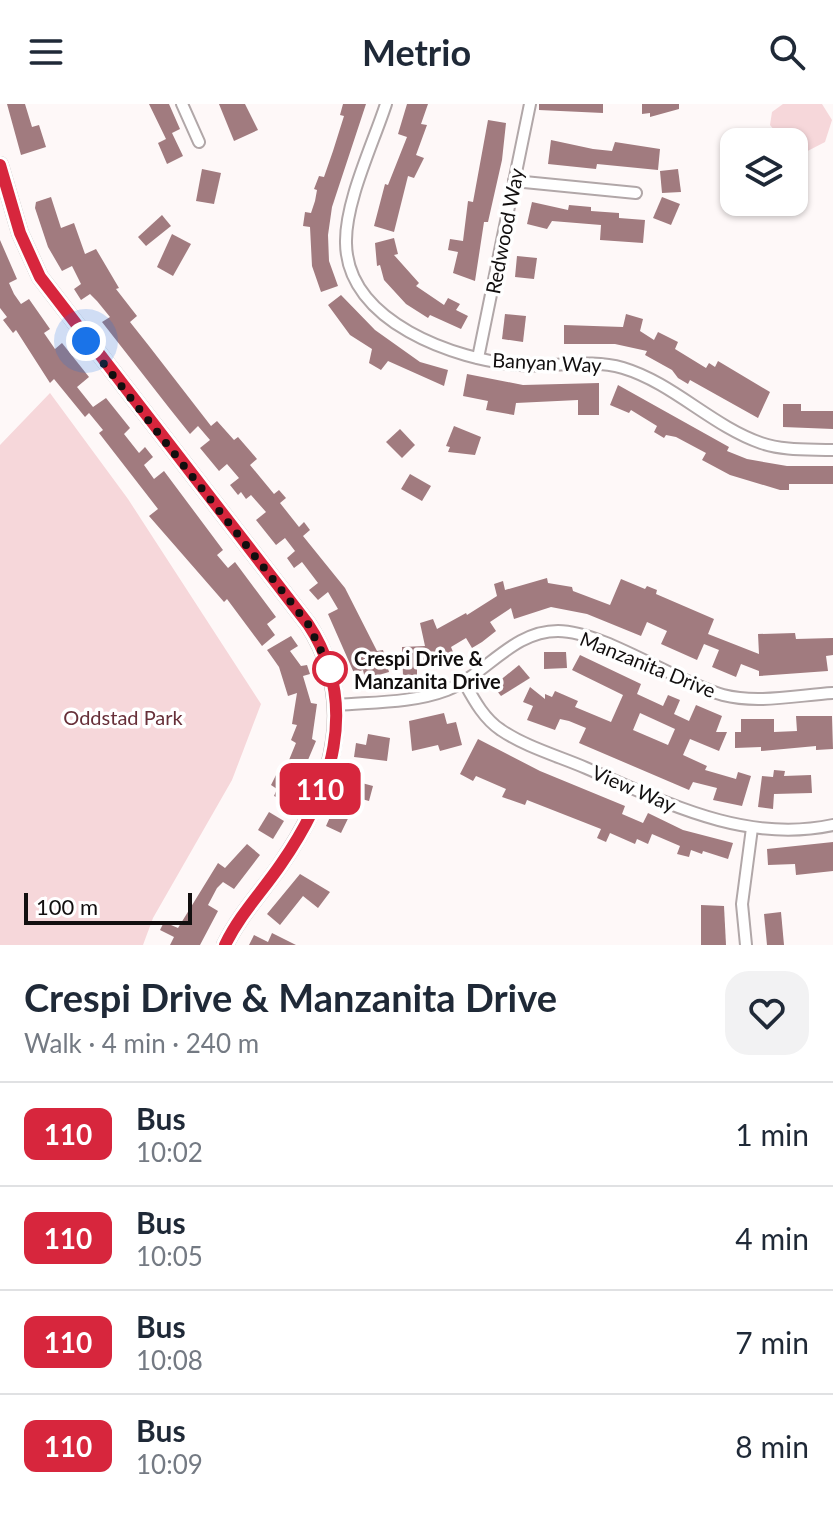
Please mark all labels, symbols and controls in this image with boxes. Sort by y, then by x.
icon: menu [24,30,68,74]
text: Metrio [362,30,471,74]
icon: search [765,30,809,74]
map controls [720,128,808,216]
button: layers [720,128,808,216]
street label: Redwood Way [480,165,528,296]
your location [66,321,106,361]
street label: Banyan Way [492,347,603,377]
street label: Manzanita Drive [577,626,719,702]
place label: Crespi Drive & Manzanita Drive [354,646,501,693]
marker: Crespi Drive & Manzanita Drive [313,652,347,686]
park label: Oddstad Park [63,705,184,729]
street label: View Way [589,760,680,817]
line badge: 110 [274,763,366,815]
text: 110 [296,772,344,806]
scale bar [24,889,192,925]
text: 100 m [36,893,98,920]
button: heart [725,971,809,1055]
text: Crespi Drive & Manzanita Drive [24,974,557,1020]
text: Walk · 4 min · 240 m [24,1027,259,1059]
text: Bus [136,1100,186,1136]
text: 1 min [735,1116,809,1152]
text: 110 [44,1117,92,1151]
text: 10:02 [136,1136,203,1168]
text: Bus [136,1204,186,1240]
text: 4 min [735,1220,809,1256]
text: 110 [44,1221,92,1255]
text: 10:05 [136,1240,203,1272]
text: Bus [136,1308,186,1344]
text: 7 min [735,1324,809,1360]
text: 110 [44,1325,92,1359]
text: 10:08 [136,1344,203,1376]
text: Bus [136,1412,186,1448]
text: 8 min [735,1428,809,1464]
text: 110 [44,1429,92,1463]
text: 10:09 [136,1448,203,1480]

